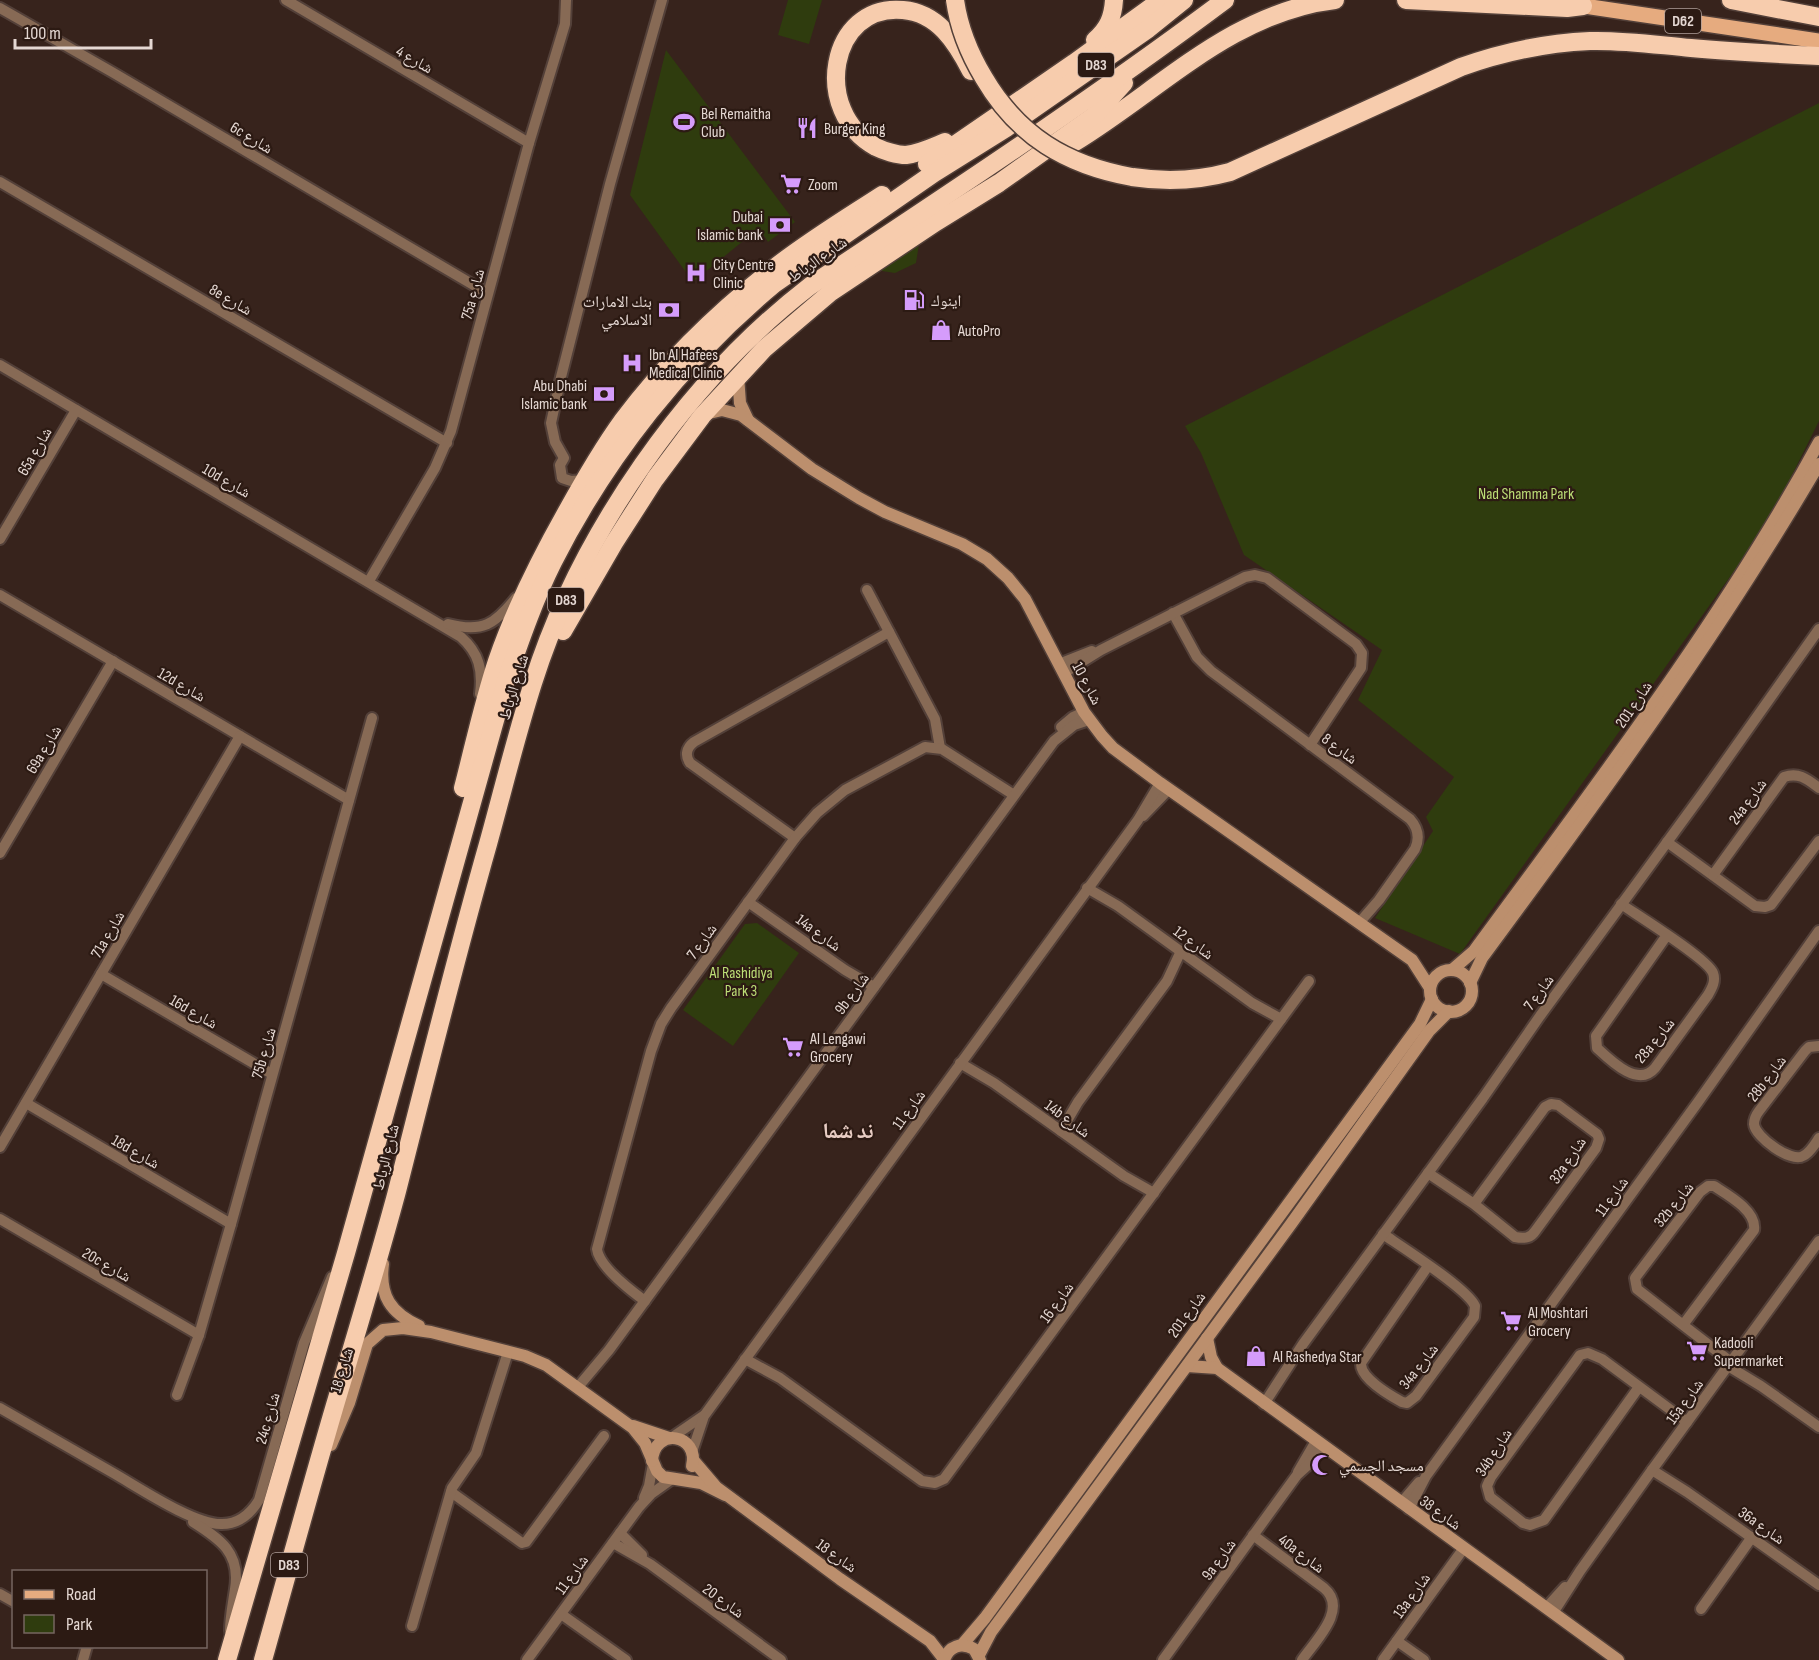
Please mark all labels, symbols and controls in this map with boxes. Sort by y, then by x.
road number: D62 [1665,9,1701,33]
scale bar [15,12,152,50]
text: 100 m [24,23,61,44]
street label: شارع 4 [392,42,436,78]
road number: D83 [1078,53,1114,77]
place label: Bel Remaitha Club [701,105,771,142]
sports icon: Bel Remaitha Club [672,110,696,134]
restaurant icon: Burger King [795,116,819,140]
street label: 6c شارع [226,118,276,158]
place label: Burger King [824,120,885,139]
supermarket icon: Zoom [779,172,803,196]
place label: Zoom [808,176,838,195]
place label: Dubai Islamic bank [697,208,763,245]
bank icon: Dubai Islamic bank [768,213,792,237]
street label: شارع الرباط [785,233,851,287]
place label: City Centre Clinic [713,256,774,293]
hospital icon: City Centre Clinic [684,261,708,285]
street label: 75a شارع [458,267,489,322]
street label: 8e شارع [205,280,255,320]
fuel station icon: اينوك [902,288,926,312]
place label: اينوك [931,292,961,311]
place label: بنك الامارات الاسلامي [583,293,652,332]
bank icon: بنك الامارات الاسلامي [657,298,681,322]
shop icon: AutoPro [929,318,953,342]
place label: AutoPro [957,322,1001,341]
place label: Ibn Al Hafees Medical Clinic [649,346,723,383]
hospital icon: Ibn Al Hafees Medical Clinic [620,351,644,375]
place label: Abu Dhabi Islamic bank [521,377,587,414]
bank icon: Abu Dhabi Islamic bank [592,382,616,406]
street label: 65a شارع [14,424,57,479]
street label: 10d شارع [199,460,254,503]
park label: Nad Shamma Park [1478,485,1574,504]
road number: D83 [548,588,584,612]
street label: شارع الرباط [495,652,533,722]
street label: شارع 10 [1068,659,1106,708]
street label: 12d شارع [154,664,209,707]
street label: شارع 201 [1612,678,1657,732]
street label: 69a شارع [22,722,66,777]
street label: شارع 8 [1317,730,1361,769]
street label: 24a شارع [1725,775,1771,829]
street label: 71a شارع [87,908,129,962]
street label: 14a شارع [792,910,845,956]
street label: شارع 7 [683,920,721,963]
street label: شارع 12 [1169,922,1217,964]
park label: Al Rashidiya Park 3 [708,964,773,1001]
street label: 9b شارع [831,969,874,1018]
street label: شارع 7 [1520,971,1558,1014]
street label: 16d شارع [166,991,221,1034]
street label: 28a شارع [1631,1014,1679,1067]
street label: 75b شارع [248,1026,281,1081]
place label: Al Lengawi Grocery [809,1030,866,1067]
supermarket icon: Al Lengawi Grocery [781,1035,805,1059]
street label: 28b شارع [1744,1052,1791,1106]
street label: شارع 11 [889,1086,930,1133]
street label: 14b شارع [1041,1096,1094,1142]
district label: ند شما [823,1118,873,1145]
street label: شارع الرباط [369,1122,404,1192]
street label: 18d شارع [108,1131,163,1174]
street label: 32a شارع [1546,1134,1591,1188]
street label: شارع 11 [1592,1173,1633,1220]
street label: 32b شارع [1650,1178,1698,1231]
street label: 20c شارع [79,1244,134,1287]
street label: شارع 16 [1036,1279,1078,1327]
street label: شارع 201 [1164,1288,1210,1342]
place label: Al Moshtari Grocery [1527,1304,1588,1341]
supermarket icon: Al Moshtari Grocery [1499,1309,1523,1333]
place label: Kadooli Supermarket [1714,1334,1783,1371]
supermarket icon: Kadooli Supermarket [1685,1339,1709,1363]
street label: 34a شارع [1396,1340,1443,1393]
shop icon: Al Rashedya Star [1244,1344,1268,1368]
street label: شارع 18 [327,1346,358,1395]
place label: Al Rashedya Star [1272,1348,1362,1367]
street label: 15a شارع [1662,1376,1708,1428]
street label: 24c شارع [252,1391,285,1446]
street label: 34b شارع [1472,1425,1517,1480]
mosque icon: مسجد الجسمي [1310,1453,1334,1477]
place label: مسجد الجسمي [1339,1457,1424,1478]
street label: شارع 38 [1416,1492,1465,1535]
street label: 36a شارع [1734,1503,1788,1549]
street label: 40a شارع [1274,1531,1328,1578]
street label: شارع 18 [812,1535,860,1577]
street label: 9a شارع [1198,1536,1240,1584]
street label: شارع 11 [552,1551,593,1598]
road number: D83 [271,1553,307,1577]
street label: 13a شارع [1389,1569,1435,1622]
legend [12,1570,207,1648]
street label: شارع 20 [699,1580,748,1623]
text: Road [66,1584,96,1605]
text: Park [66,1614,92,1635]

